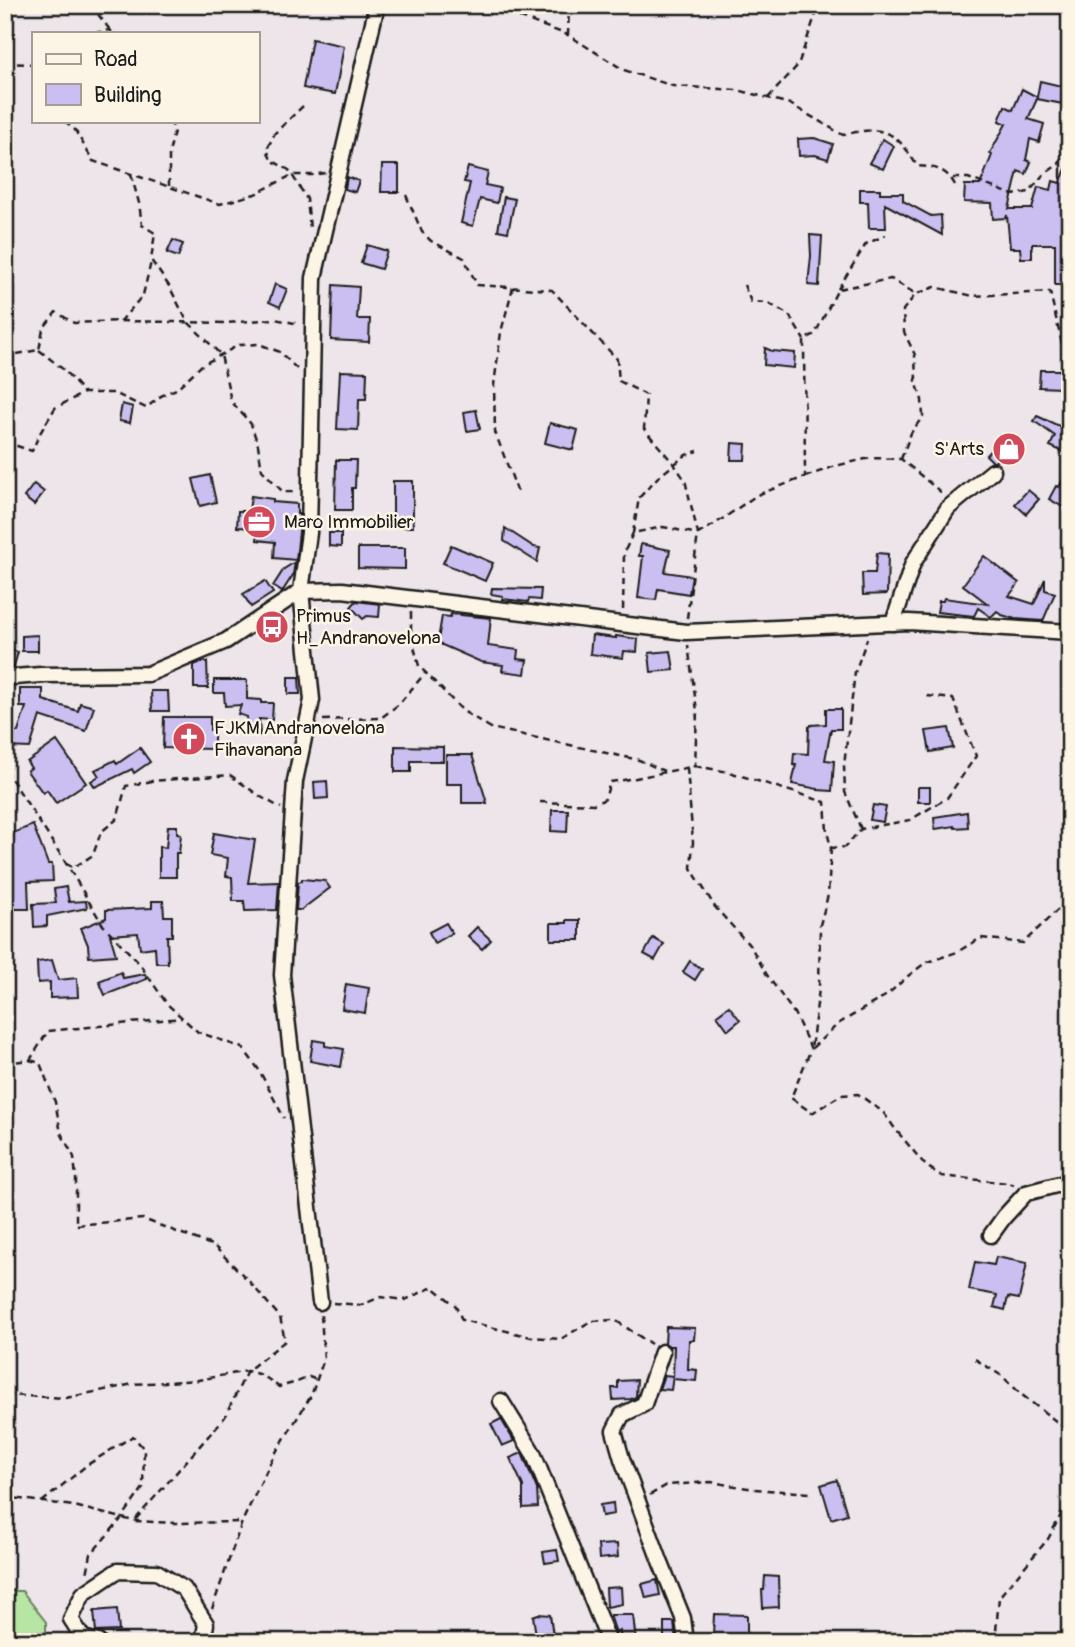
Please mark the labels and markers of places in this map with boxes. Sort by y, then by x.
shop icon: S'Arts [990,430,1028,468]
place label: S'Arts [934,437,985,461]
office icon: Maro Immobilier [240,503,278,541]
place label: Maro Immobilier [284,510,414,534]
place label: Primus H_Andranovelona [296,604,441,650]
bus stop icon: Primus H_Andranovelona [253,608,291,646]
place label: FJKM Andranovelona Fihavanana [214,716,385,762]
church icon: FJKM Andranovelona Fihavanana [170,720,208,758]

